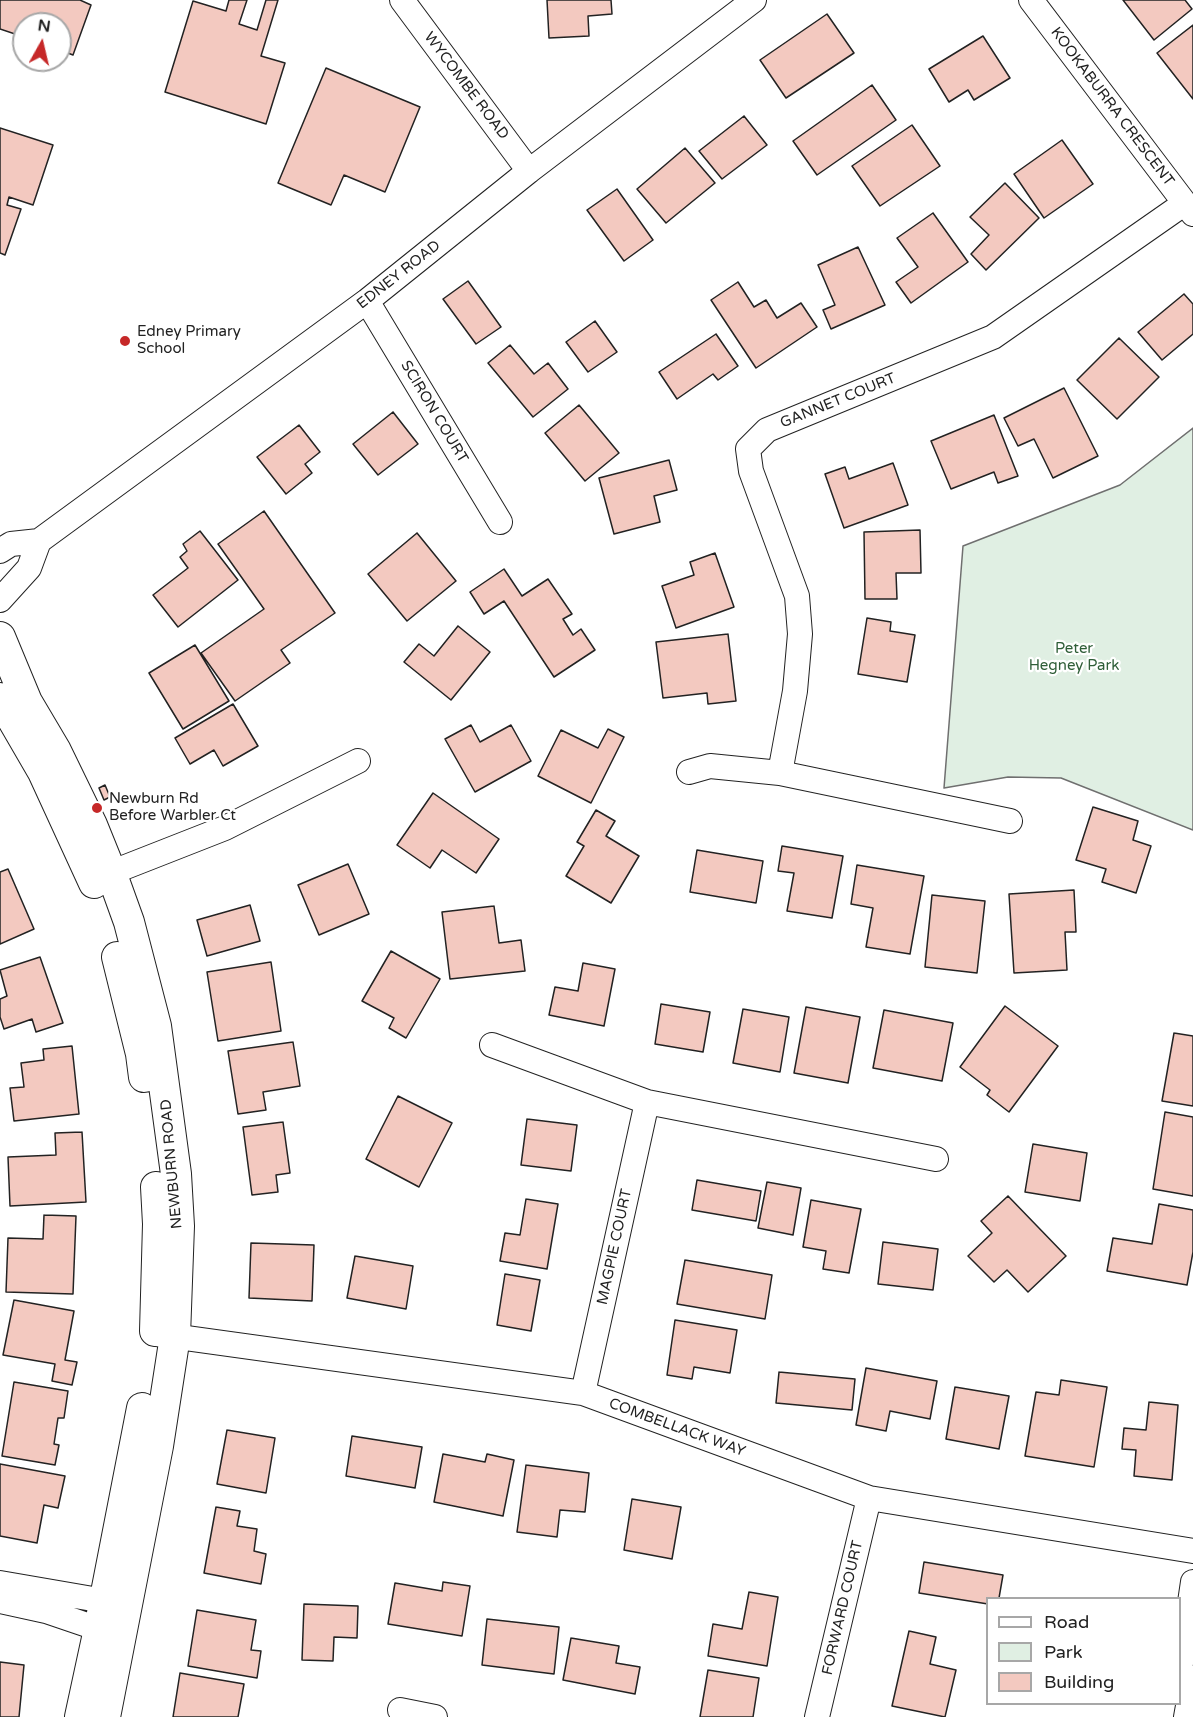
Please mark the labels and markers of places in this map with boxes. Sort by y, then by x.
place label: Edney Primary School [137,323,241,358]
marker: Edney Primary School [118,334,132,348]
place label: Newburn Rd Before Warbler Ct [109,790,236,825]
marker: Newburn Rd Before Warbler Ct [90,801,104,815]

